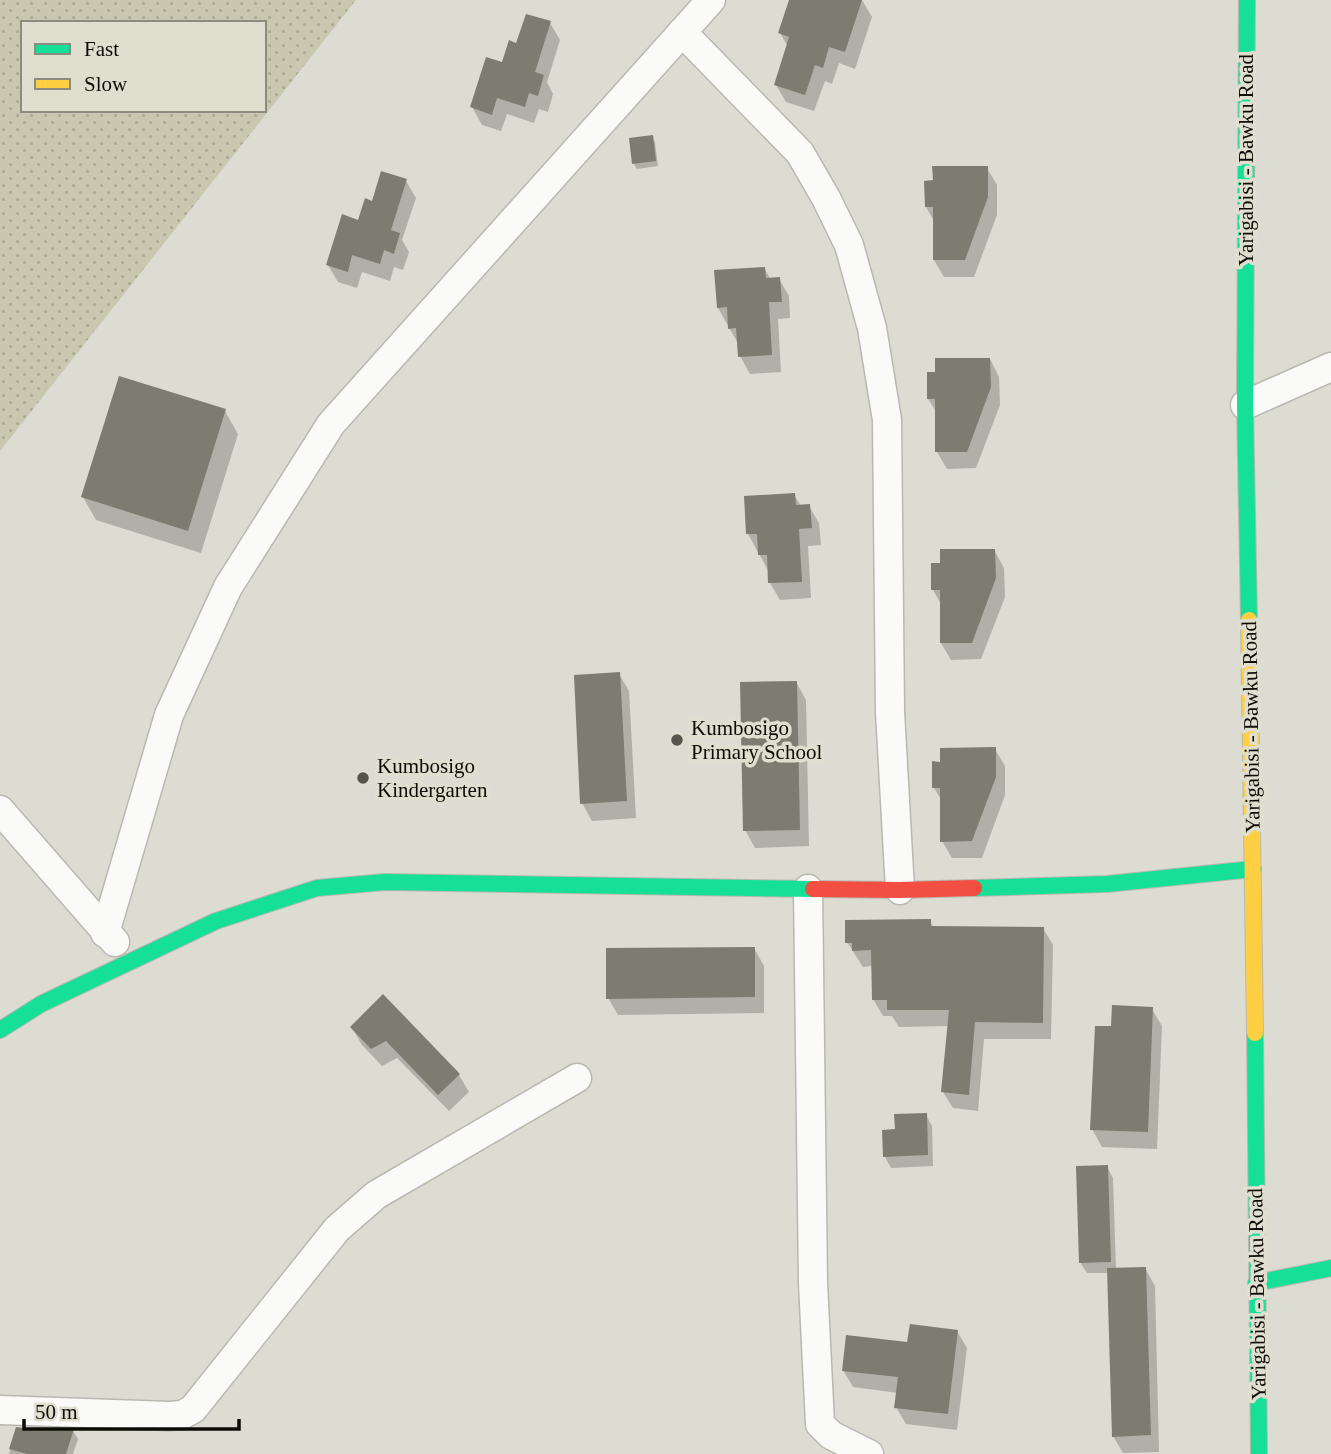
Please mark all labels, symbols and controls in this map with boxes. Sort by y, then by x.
legend [21,21,266,112]
text: Fast [84,37,119,61]
street label: Yarigabisi - Bawku Road [1234,54,1258,266]
text: Slow [84,72,128,96]
street label: Yarigabisi - Bawku Road [1237,620,1265,833]
place label: Kumbosigo Primary School [691,716,822,764]
marker: Kumbosigo Primary School [669,732,685,748]
place label: Kumbosigo Kindergarten [377,754,488,802]
marker: Kumbosigo Kindergarten [355,770,371,786]
street label: Yarigabisi - Bawku Road [1243,1187,1271,1400]
scale bar [24,1388,240,1432]
text: 50 m [35,1400,78,1424]

